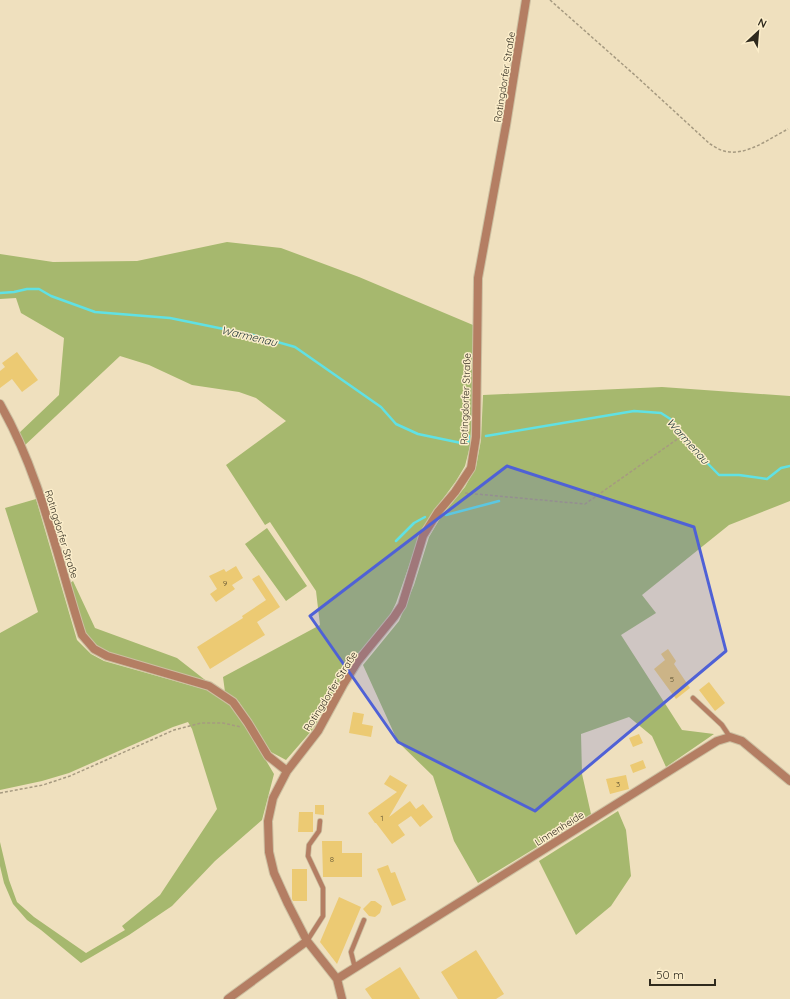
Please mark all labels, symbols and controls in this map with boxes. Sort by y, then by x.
north arrow [738,12,778,52]
text: N [756,15,769,31]
street label: Rotingdorfer Straße [491,30,518,124]
water label: Warmenau [220,323,279,349]
street label: Rotingdorfer Straße [457,352,474,445]
water label: Warmenau [664,415,713,467]
street label: Rotingdorfer Straße [42,488,81,580]
house number: 9 [223,578,228,588]
street label: Rotingdorfer Straße [301,649,360,734]
house number: 5 [670,674,674,684]
house number: 3 [616,779,620,789]
street label: Linnenheide [532,808,587,849]
house number: 1 [381,813,384,823]
house number: 8 [330,854,334,864]
scale bar [650,961,715,987]
text: 50 m [656,967,684,982]

